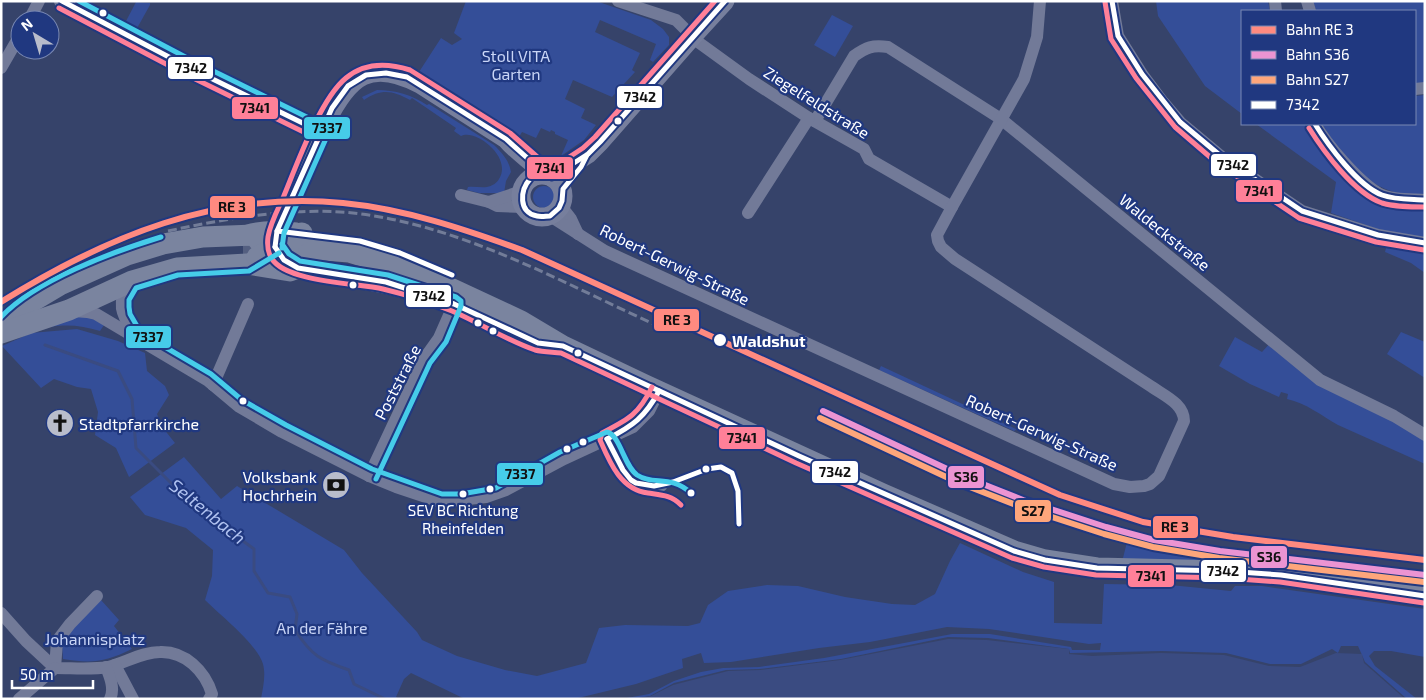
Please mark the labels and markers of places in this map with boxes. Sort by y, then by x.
unlabelled marker [98,8,108,18]
unlabelled marker [613,116,623,126]
unlabelled marker [348,280,358,290]
unlabelled marker [473,318,483,328]
unlabelled marker [488,326,498,336]
place label: Waldshut [732,331,806,350]
marker: Waldshut [712,332,728,348]
unlabelled marker [573,348,583,358]
unlabelled marker [238,396,248,406]
church icon: Stadtpfarrkirche [45,408,75,438]
place label: Stadtpfarrkirche [79,414,199,433]
unlabelled marker [578,437,588,447]
unlabelled marker [562,444,572,454]
unlabelled marker [701,464,711,474]
place label: Volksbank Hochrhein [242,467,317,504]
bank icon: Volksbank Hochrhein [321,470,351,500]
unlabelled marker [485,484,495,494]
unlabelled marker [686,488,696,498]
marker: SEV BC Richtung Rheinfelden [458,489,468,499]
place label: SEV BC Richtung Rheinfelden [408,501,519,537]

